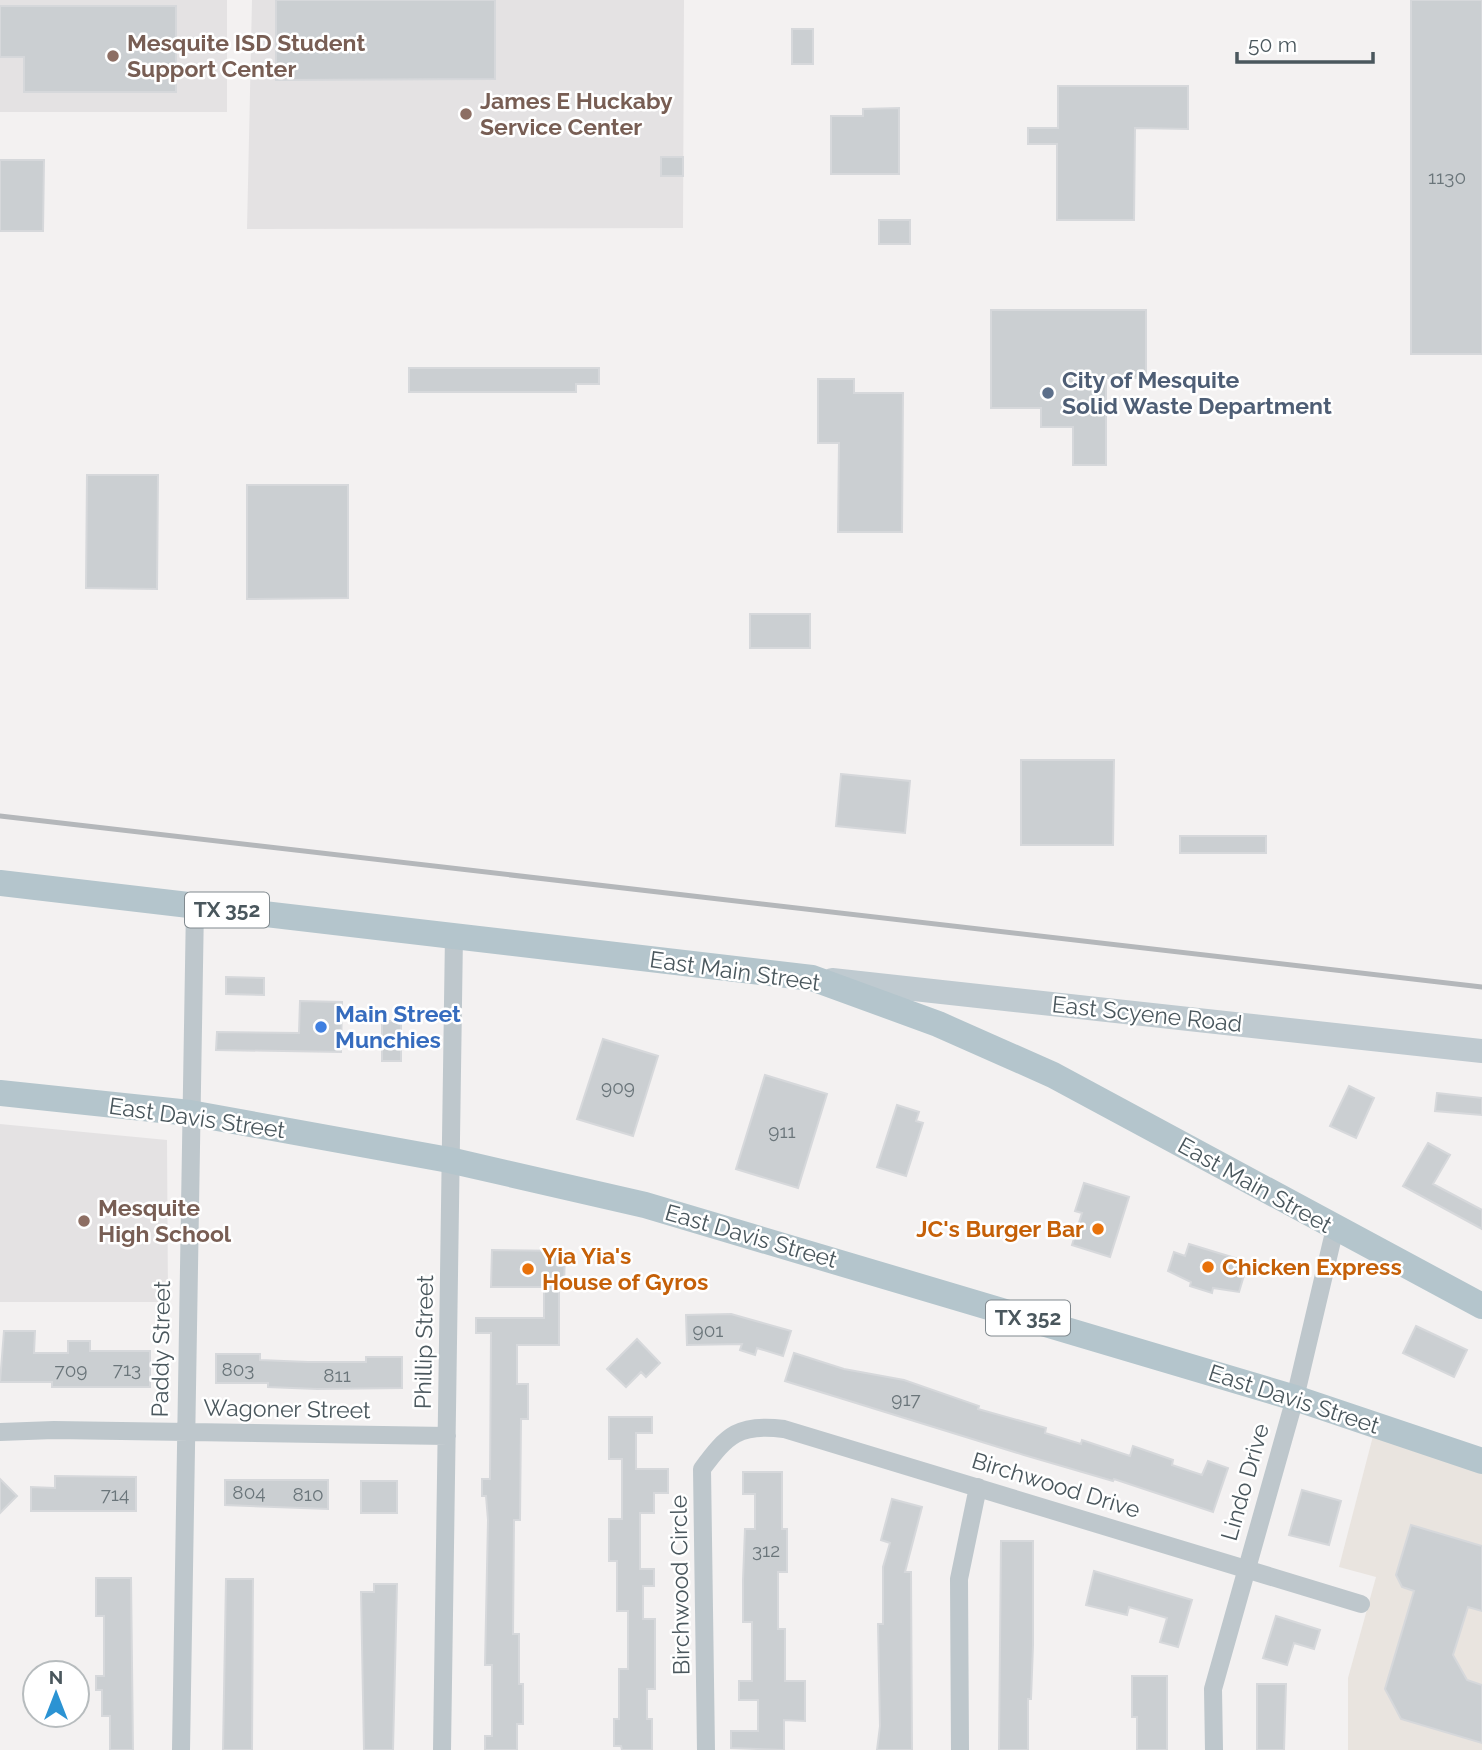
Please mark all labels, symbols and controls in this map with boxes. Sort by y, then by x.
scale bar [1237,21,1374,65]
place label: Mesquite ISD Student Support Center [127,29,365,82]
text: 50 m [1248,32,1297,57]
marker: Mesquite ISD Student Support Center [105,48,121,64]
place label: James E Huckaby Service Center [480,87,673,140]
marker: James E Huckaby Service Center [458,106,474,122]
house number: 1130 [1428,166,1466,188]
place label: City of Mesquite Solid Waste Department [1062,366,1332,419]
marker: City of Mesquite Solid Waste Department [1040,385,1056,401]
road number: TX 352 [185,892,269,928]
street label: East Main Street [648,945,822,996]
street label: East Scyene Road [1051,990,1243,1037]
place label: Main Street Munchies [335,1000,461,1053]
marker: Main Street Munchies [313,1019,329,1035]
house number: 909 [601,1076,635,1098]
street label: East Davis Street [107,1092,287,1143]
house number: 911 [768,1120,796,1142]
street label: East Main Street [1174,1131,1337,1238]
place label: Mesquite High School [98,1194,232,1247]
street label: East Davis Street [662,1198,841,1273]
marker: Mesquite High School [76,1213,92,1229]
place label: JC's Burger Bar [916,1215,1084,1242]
marker: JC's Burger Bar [1090,1221,1106,1237]
place label: Yia Yia's House of Gyros [542,1242,708,1295]
place label: Chicken Express [1222,1253,1402,1280]
marker: Chicken Express [1200,1259,1216,1275]
marker: Yia Yia's House of Gyros [520,1261,536,1277]
street label: Phillip Street [409,1274,438,1409]
street label: Paddy Street [146,1280,175,1418]
road number: TX 352 [986,1300,1070,1336]
house number: 901 [693,1319,723,1341]
house number: 713 [113,1358,141,1380]
house number: 803 [221,1358,255,1380]
street label: East Davis Street [1205,1358,1383,1439]
house number: 709 [55,1359,87,1381]
house number: 811 [323,1364,351,1386]
house number: 917 [891,1388,921,1410]
street label: Wagoner Street [203,1394,371,1423]
street label: Lindo Drive [1215,1420,1274,1544]
street label: Birchwood Drive [969,1446,1144,1523]
house number: 804 [232,1481,266,1503]
house number: 714 [101,1483,129,1505]
house number: 810 [292,1483,324,1505]
street label: Birchwood Circle [664,1495,695,1675]
house number: 312 [752,1539,780,1561]
north arrow [21,1659,91,1729]
text: N [49,1666,63,1688]

